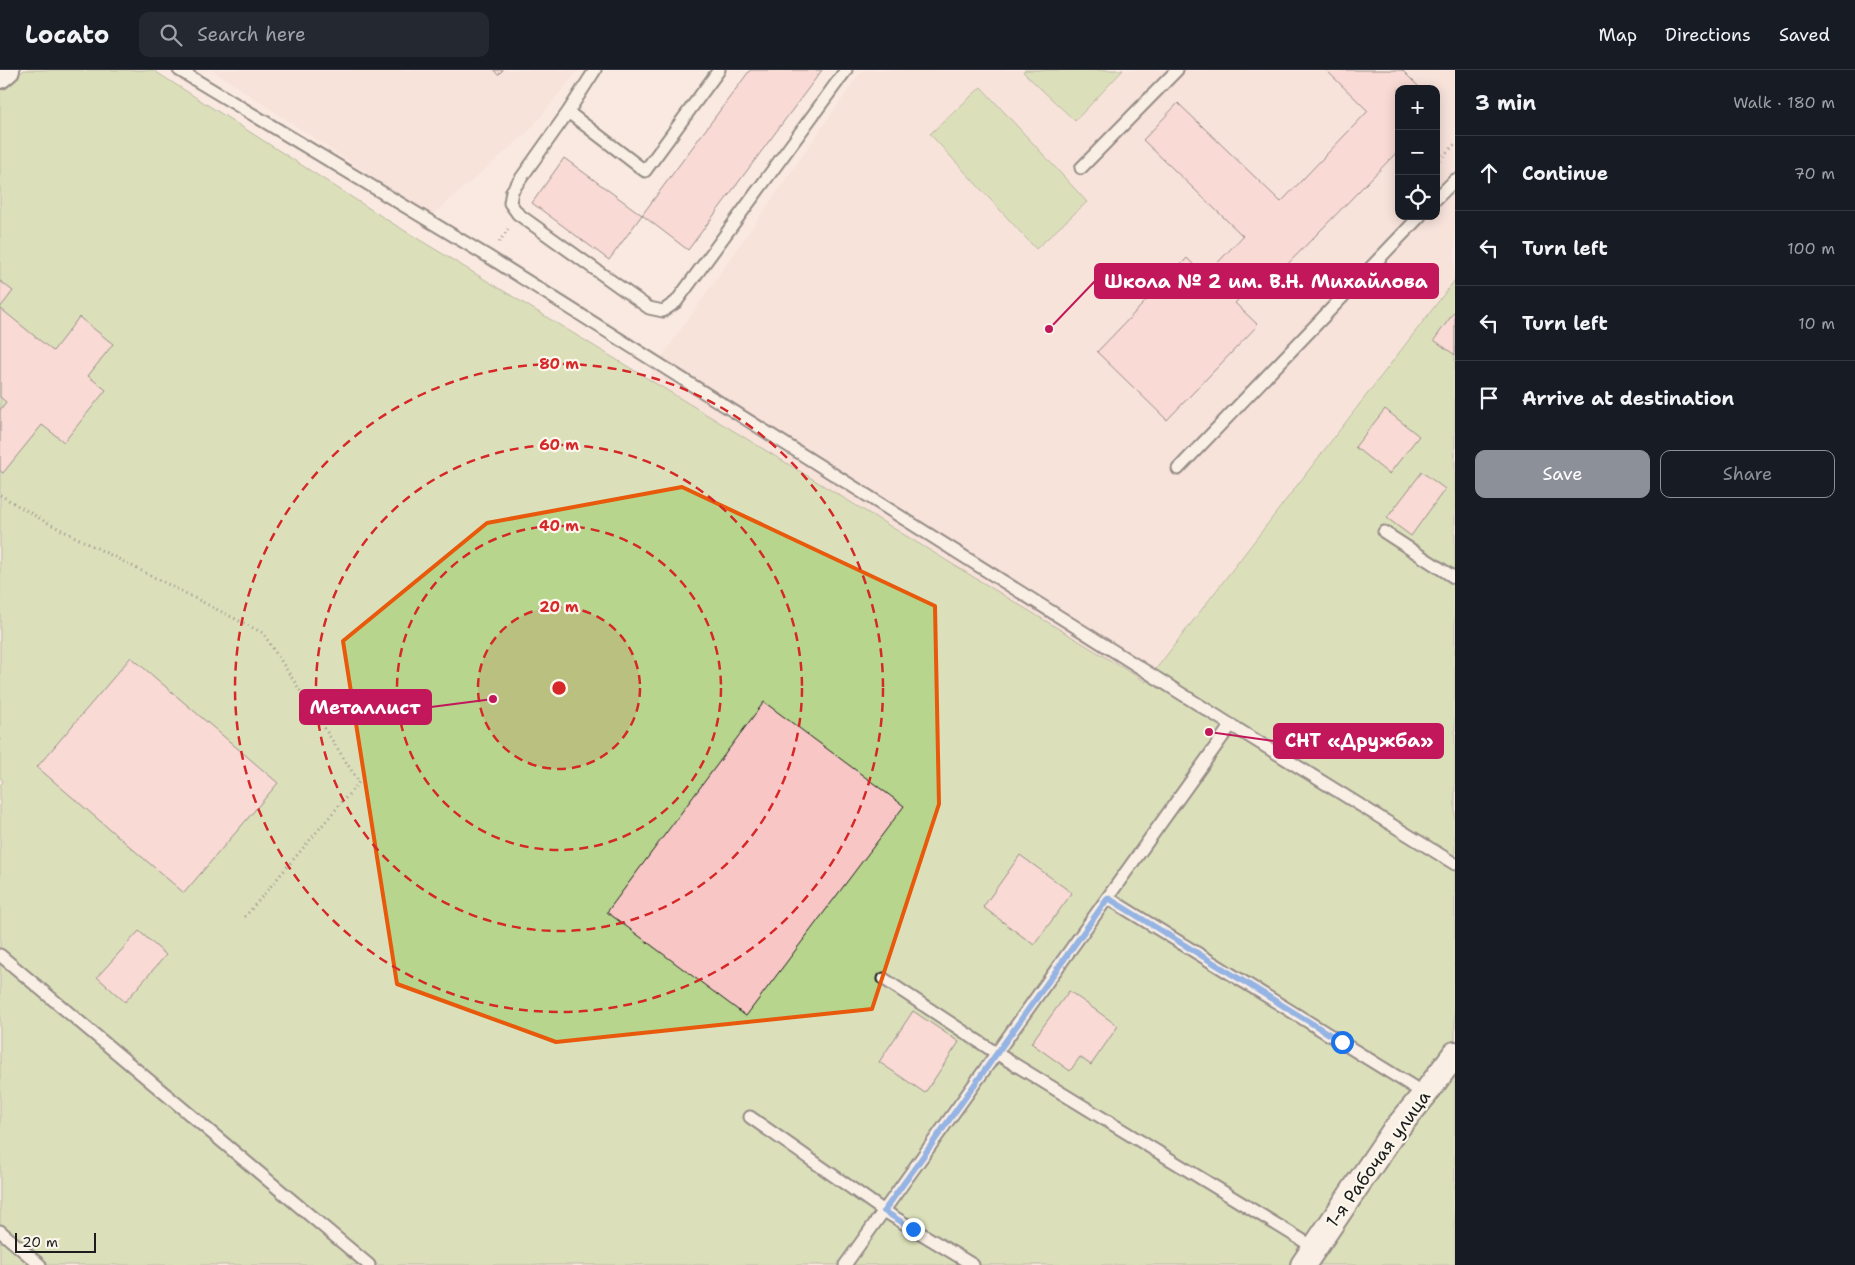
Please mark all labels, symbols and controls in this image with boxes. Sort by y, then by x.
search box [139,12,489,57]
text: Locato [25,19,109,51]
icon: search [157,21,185,49]
text: Search here [197,22,306,47]
text: Map [1599,23,1637,47]
text: Directions [1665,23,1751,47]
text: Saved [1779,23,1830,47]
map controls [1395,85,1440,220]
button: + [1395,85,1440,130]
text: 3 min [1475,89,1536,117]
text: Walk · 180 m [1733,92,1835,113]
button: − [1395,130,1440,175]
icon: ahead [1475,159,1503,187]
text: Continue [1522,161,1608,186]
text: 70 m [1794,163,1835,184]
button: locate [1395,175,1440,220]
icon: left [1475,234,1503,262]
text: Turn left [1522,236,1608,261]
text: 100 m [1787,238,1835,259]
callout: Школа № 2 им. В.Н. Михайлова [1095,264,1438,298]
text: Школа № 2 им. В.Н. Михайлова [1104,269,1428,294]
icon: left [1475,309,1503,337]
text: Turn left [1522,311,1608,336]
text: 10 m [1798,313,1835,334]
text: 80 m [539,354,579,374]
icon: arrive [1475,384,1503,412]
text: Arrive at destination [1522,386,1734,411]
text: 60 m [539,435,579,455]
button: Save [1475,450,1650,498]
button: Share [1660,450,1835,498]
text: 40 m [539,516,579,536]
text: 20 m [539,597,579,617]
centre of rings [550,679,568,697]
callout: Металлист [300,690,431,724]
text: Металлист [309,695,421,720]
callout: СНТ «Дружба» [1274,724,1443,758]
text: СНТ «Дружба» [1285,728,1433,753]
route start [1331,1031,1354,1054]
street label: 1-я Рабочая улица [1320,1086,1436,1232]
route end [902,1218,925,1241]
scale bar [15,1230,96,1253]
text: 20 m [22,1233,58,1251]

